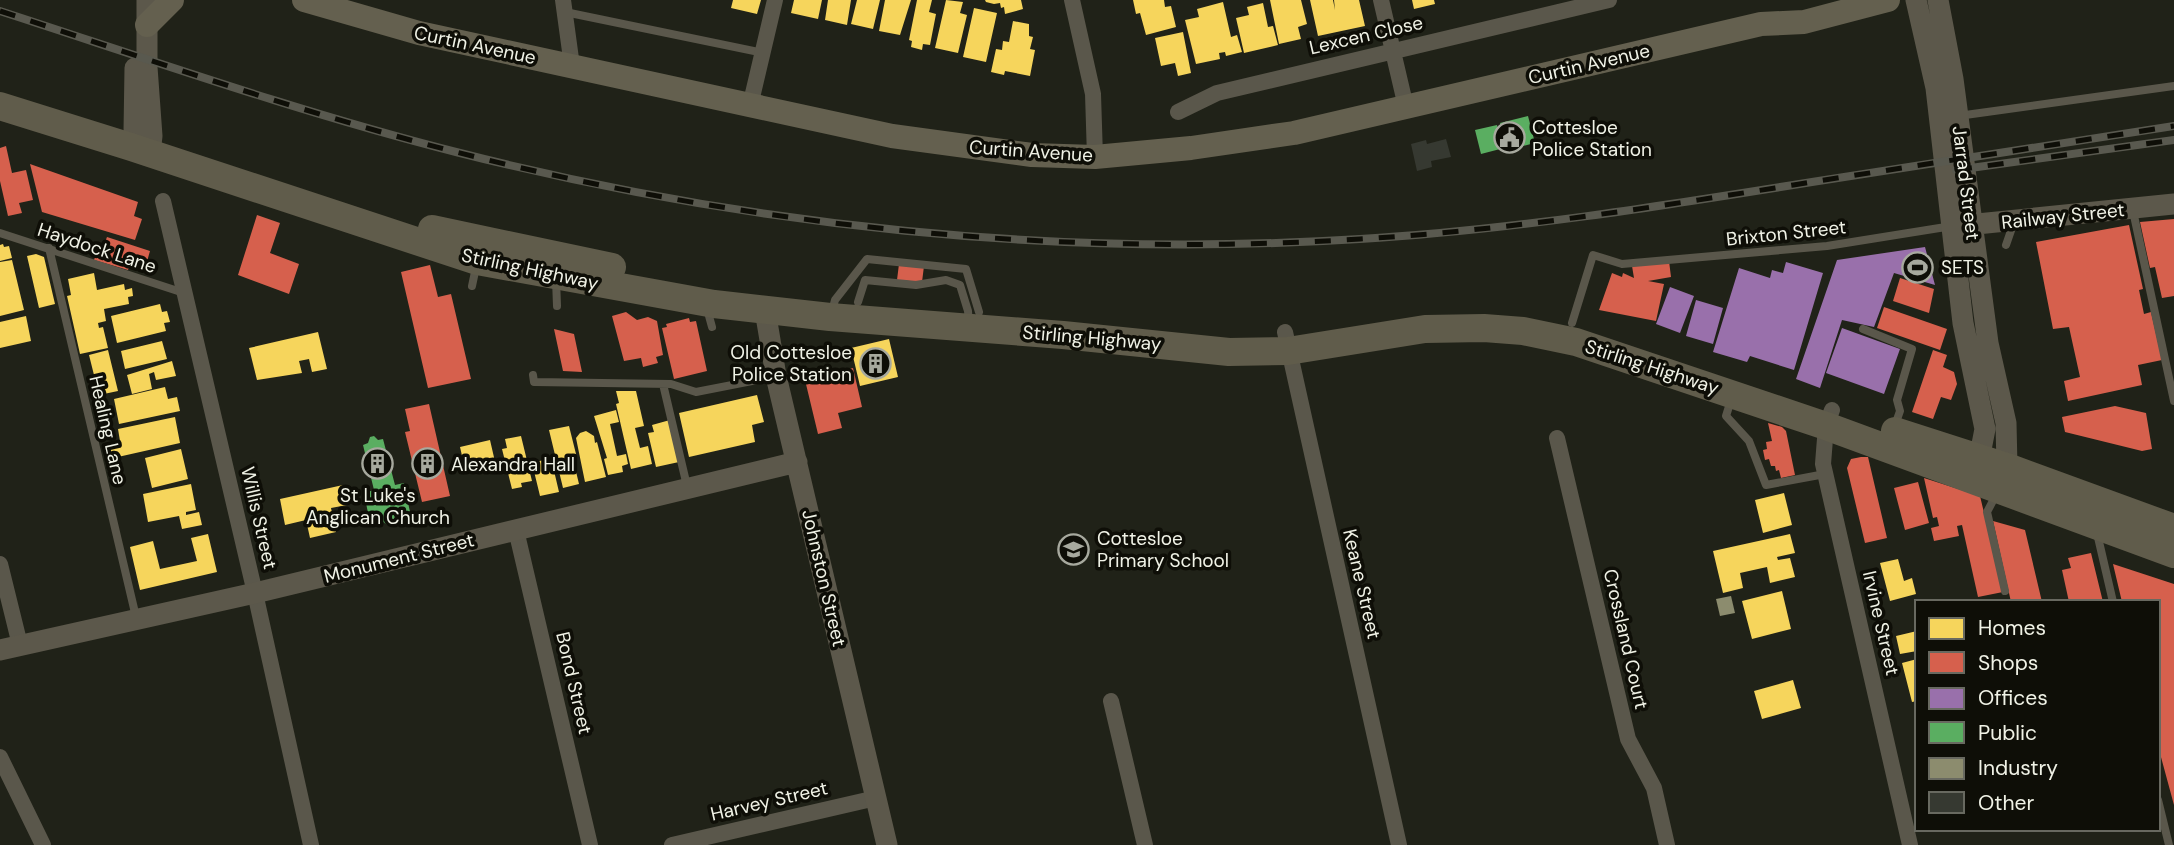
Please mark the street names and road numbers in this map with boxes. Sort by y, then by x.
street label: Lexcen Close [1307,10,1425,60]
street label: Curtin Avenue [412,20,538,70]
street label: Curtin Avenue [1526,38,1652,90]
street label: Jarrad Street [1947,124,1985,242]
street label: Curtin Avenue [968,134,1094,168]
street label: Railway Street [2000,197,2126,235]
street label: Brixton Street [1725,214,1847,252]
street label: Haydock Lane [34,217,160,279]
street label: Stirling Highway [459,242,601,296]
street label: Stirling Highway [1022,319,1163,357]
street label: Stirling Highway [1582,334,1722,401]
street label: Healing Lane [83,373,133,487]
street label: Willis Street [235,464,283,572]
street label: Johnston Street [796,507,852,649]
street label: Monument Street [321,527,477,589]
street label: Keane Street [1337,527,1387,641]
street label: Crossland Court [1598,566,1654,712]
street label: Irvine Street [1857,568,1905,678]
street label: Bond Street [550,629,598,737]
street label: Harvey Street [708,775,830,827]

